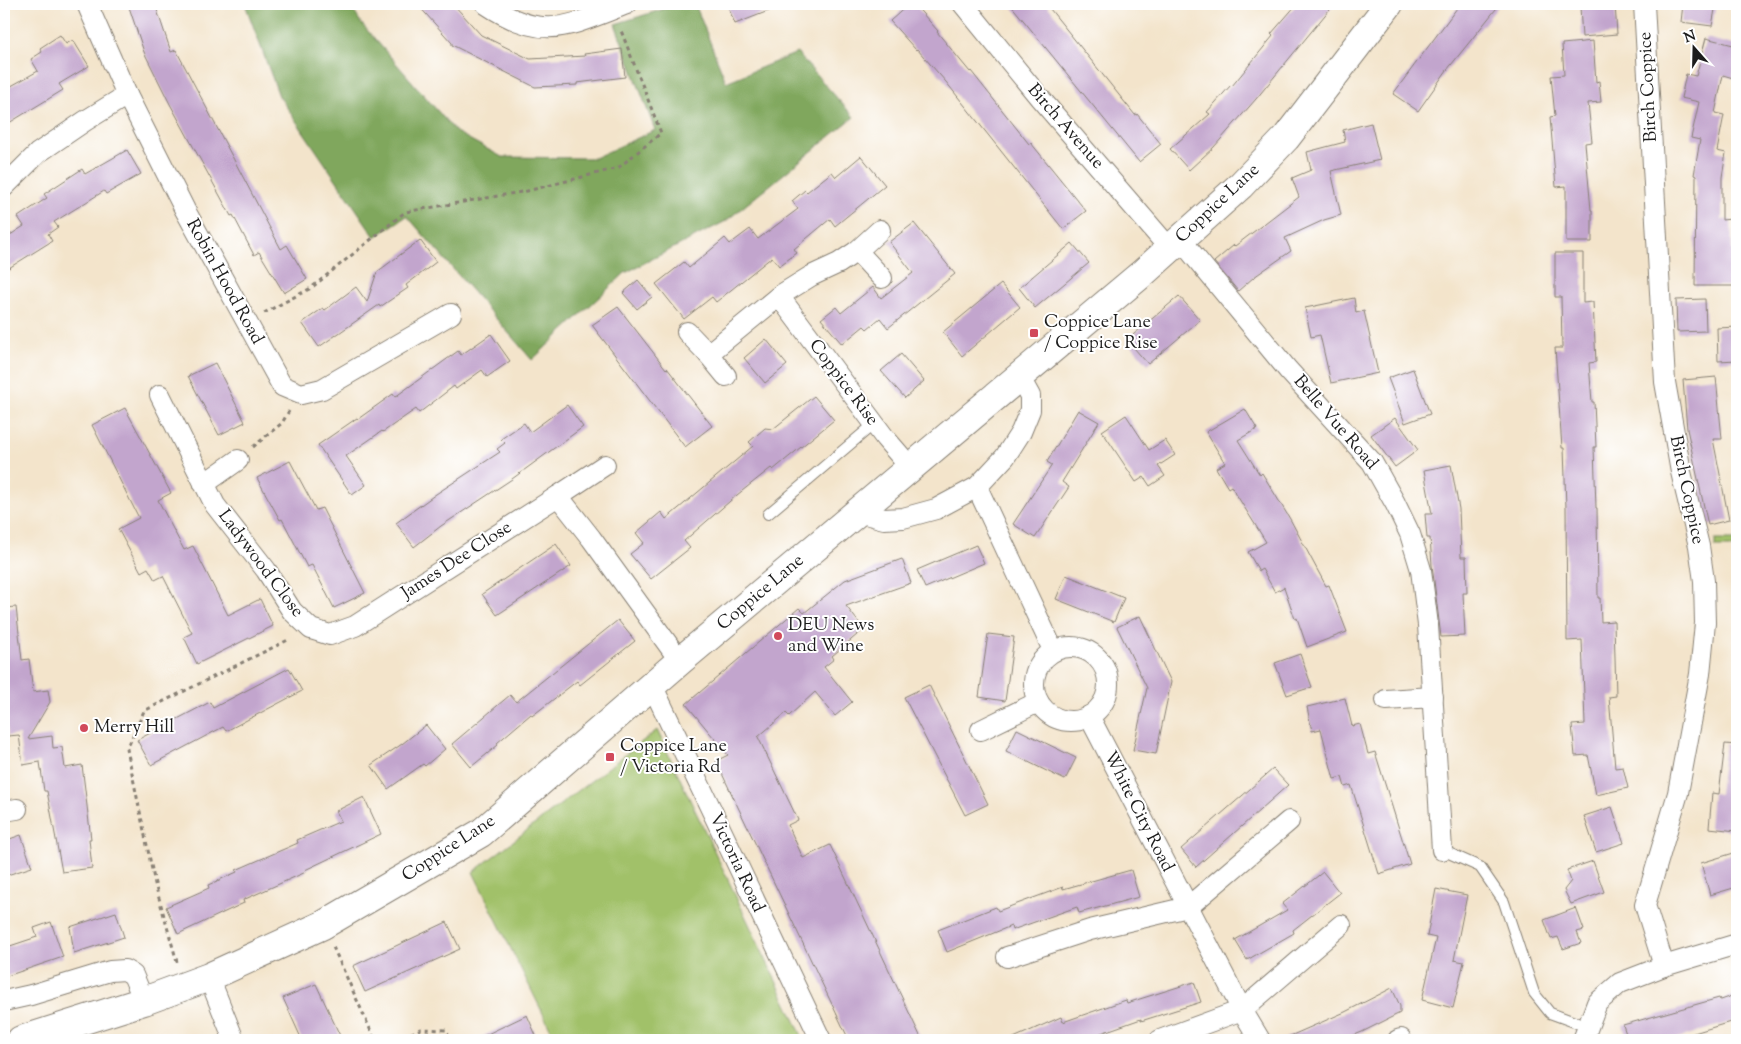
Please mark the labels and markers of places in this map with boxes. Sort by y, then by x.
place label: Coppice Lane / Coppice Rise [1044,310,1158,357]
marker: Coppice Lane / Coppice Rise [1028,327,1040,339]
place label: DEU News and Wine [788,613,874,660]
marker: DEU News and Wine [772,630,784,642]
place label: Merry Hill [94,715,174,741]
marker: Merry Hill [78,722,90,734]
place label: Coppice Lane / Victoria Rd [620,734,727,781]
marker: Coppice Lane / Victoria Rd [604,751,616,763]

